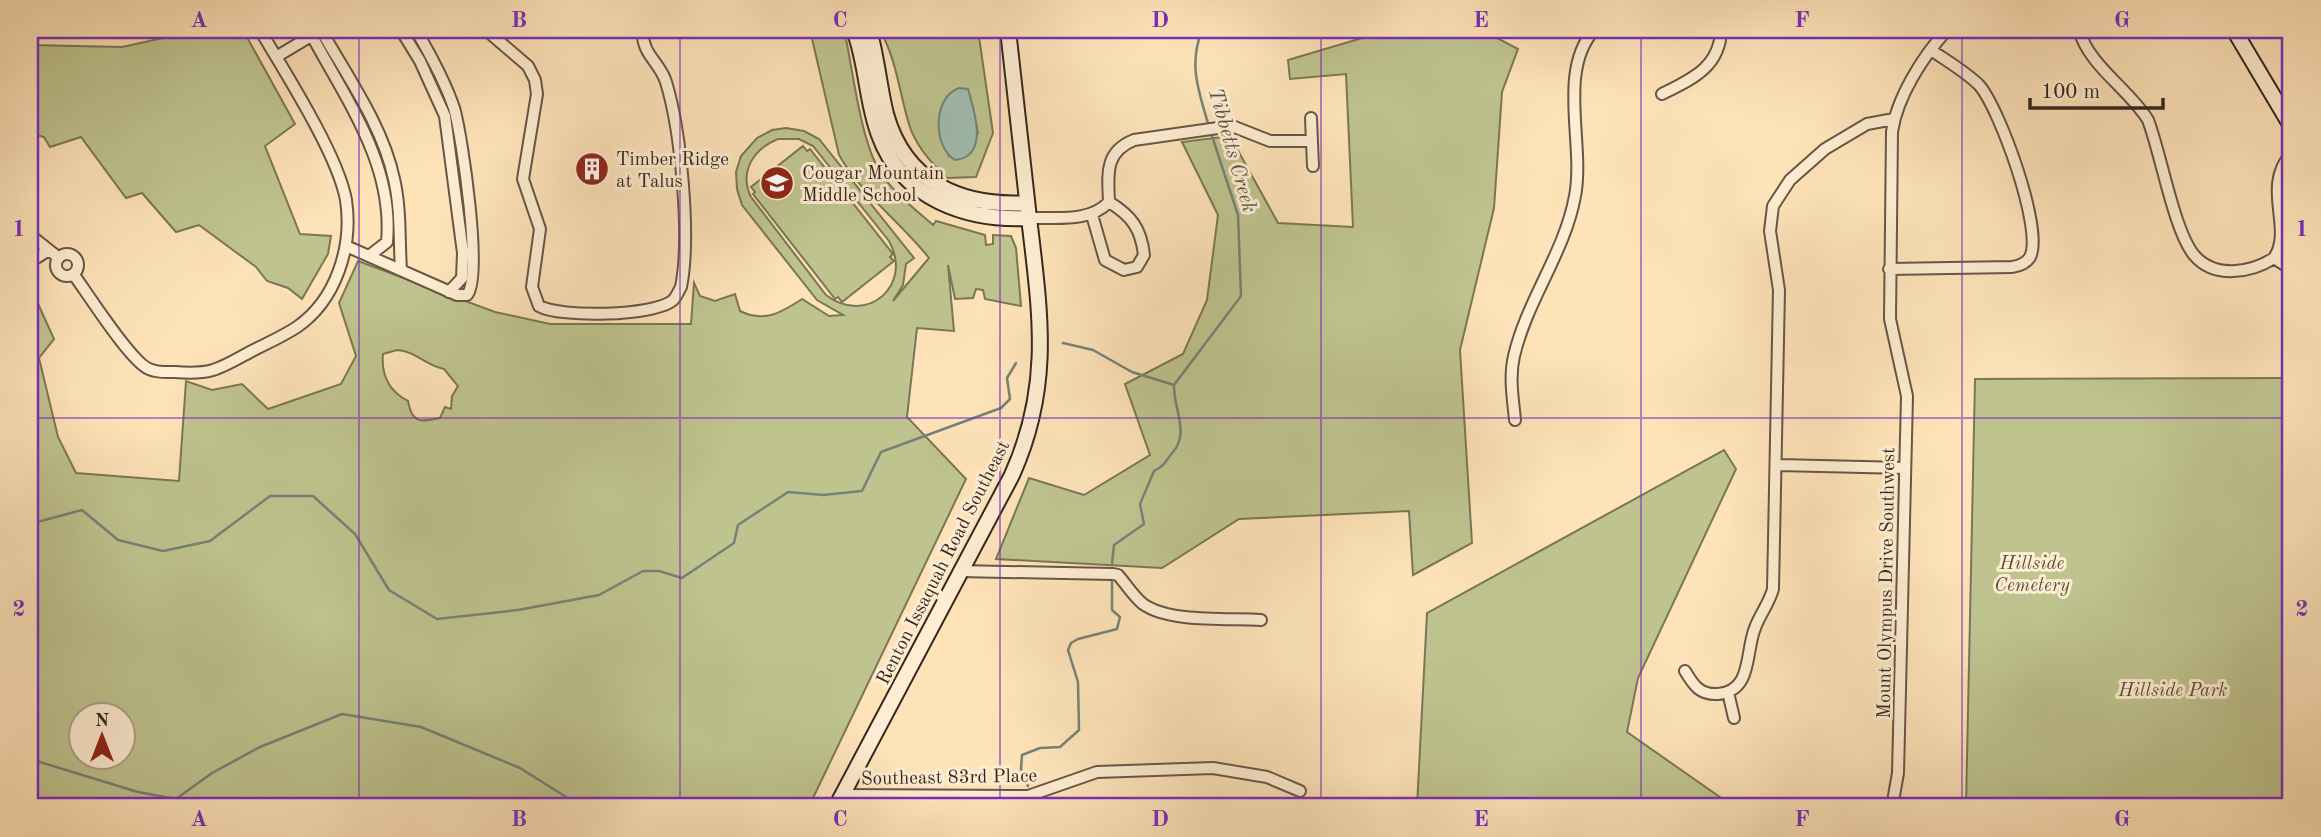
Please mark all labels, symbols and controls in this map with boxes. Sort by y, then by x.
text: A [190,9,208,32]
text: B [511,9,527,32]
text: C [832,9,848,32]
text: D [1151,9,1169,32]
text: E [1473,9,1489,32]
text: F [1794,9,1810,32]
text: G [2114,9,2130,32]
scale bar [2030,66,2164,110]
text: 100 m [2041,82,2100,103]
water label: Tibbetts Creek [1204,86,1259,215]
building icon: Timber Ridge at Talus [573,150,611,188]
place label: Timber Ridge at Talus [616,151,729,192]
school or university icon: Cougar Mountain Middle School [758,164,796,202]
place label: Cougar Mountain Middle School [802,165,944,206]
text: 1 [12,218,26,241]
text: 1 [2295,218,2309,241]
street label: Renton Issaquah Road Southeast [874,438,1014,688]
street label: Mount Olympus Drive Southwest [1876,447,1899,719]
park label: Hillside Cemetery [1994,555,2070,596]
text: 2 [12,598,26,621]
text: 2 [2295,598,2309,621]
park label: Hillside Park [2117,682,2228,701]
north arrow [66,700,136,770]
text: N [95,712,110,731]
street label: Southeast 83rd Place [861,767,1037,790]
text: A [190,808,208,831]
text: B [511,808,527,831]
text: C [832,808,848,831]
text: D [1151,808,1169,831]
text: E [1473,808,1489,831]
text: F [1794,808,1810,831]
text: G [2114,808,2130,831]

